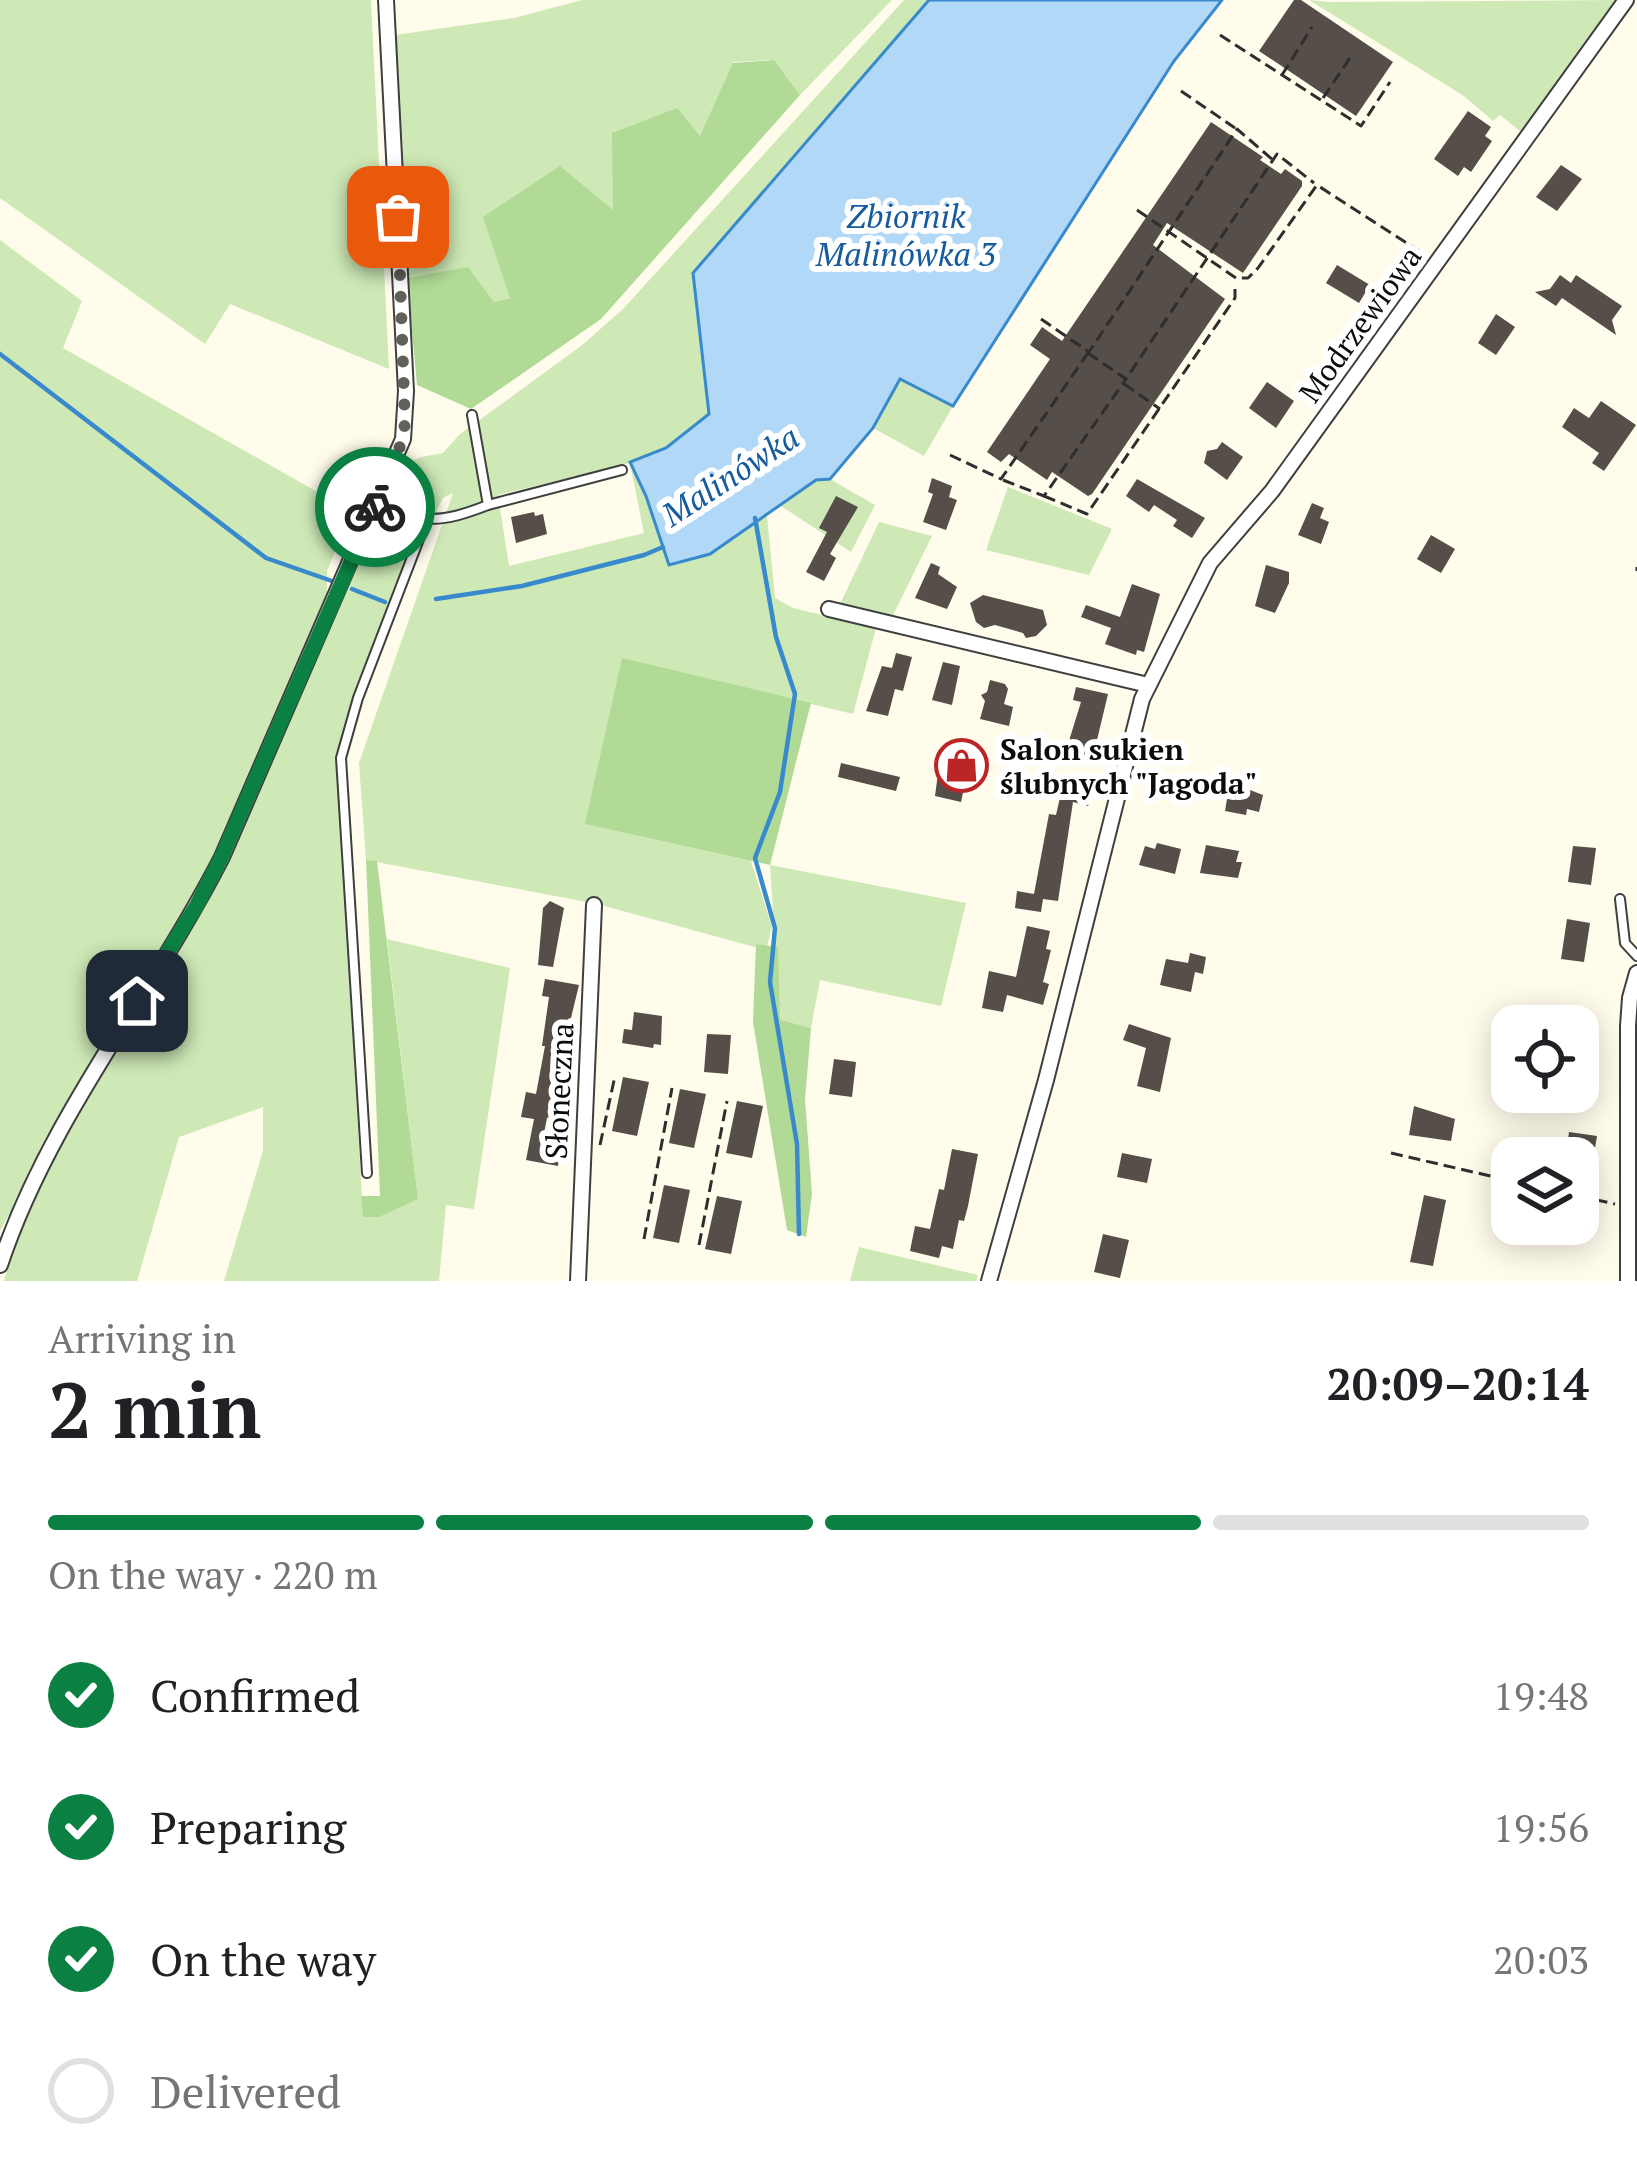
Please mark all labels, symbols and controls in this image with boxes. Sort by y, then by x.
pin [347,166,449,268]
icon: bag [365,184,431,250]
water label: Zbiornik Malinówka 3 [815,194,997,275]
street label: Modrzewiowa [1290,238,1430,410]
water label: Malinówka [652,415,807,536]
courier [315,447,435,567]
icon: bike [342,474,408,540]
place label: Salon sukien ślubnych "Jagoda" [1000,729,1257,803]
shop icon: Salon sukien ślubnych "Jagoda" [933,738,989,794]
pin [86,950,188,1052]
icon: home [104,968,170,1034]
map controls [1491,1005,1599,1245]
button: locate [1491,1005,1599,1113]
street label: Słoneczna [535,1022,583,1160]
button: layers [1491,1137,1599,1245]
text: Arriving in [48,1312,236,1364]
text: 20:09–20:14 [1327,1353,1589,1413]
text: 2 min [48,1357,261,1460]
text: On the way · 220 m [48,1548,378,1600]
icon: check [48,1662,114,1728]
text: Confirmed [150,1665,360,1725]
text: 19:48 [1493,1669,1589,1721]
icon: check [48,1794,114,1860]
text: Preparing [150,1797,346,1857]
text: 19:56 [1493,1801,1589,1853]
icon: check [48,1926,114,1992]
text: On the way [150,1929,376,1989]
text: 20:03 [1493,1933,1589,1985]
text: Delivered [150,2061,341,2121]

